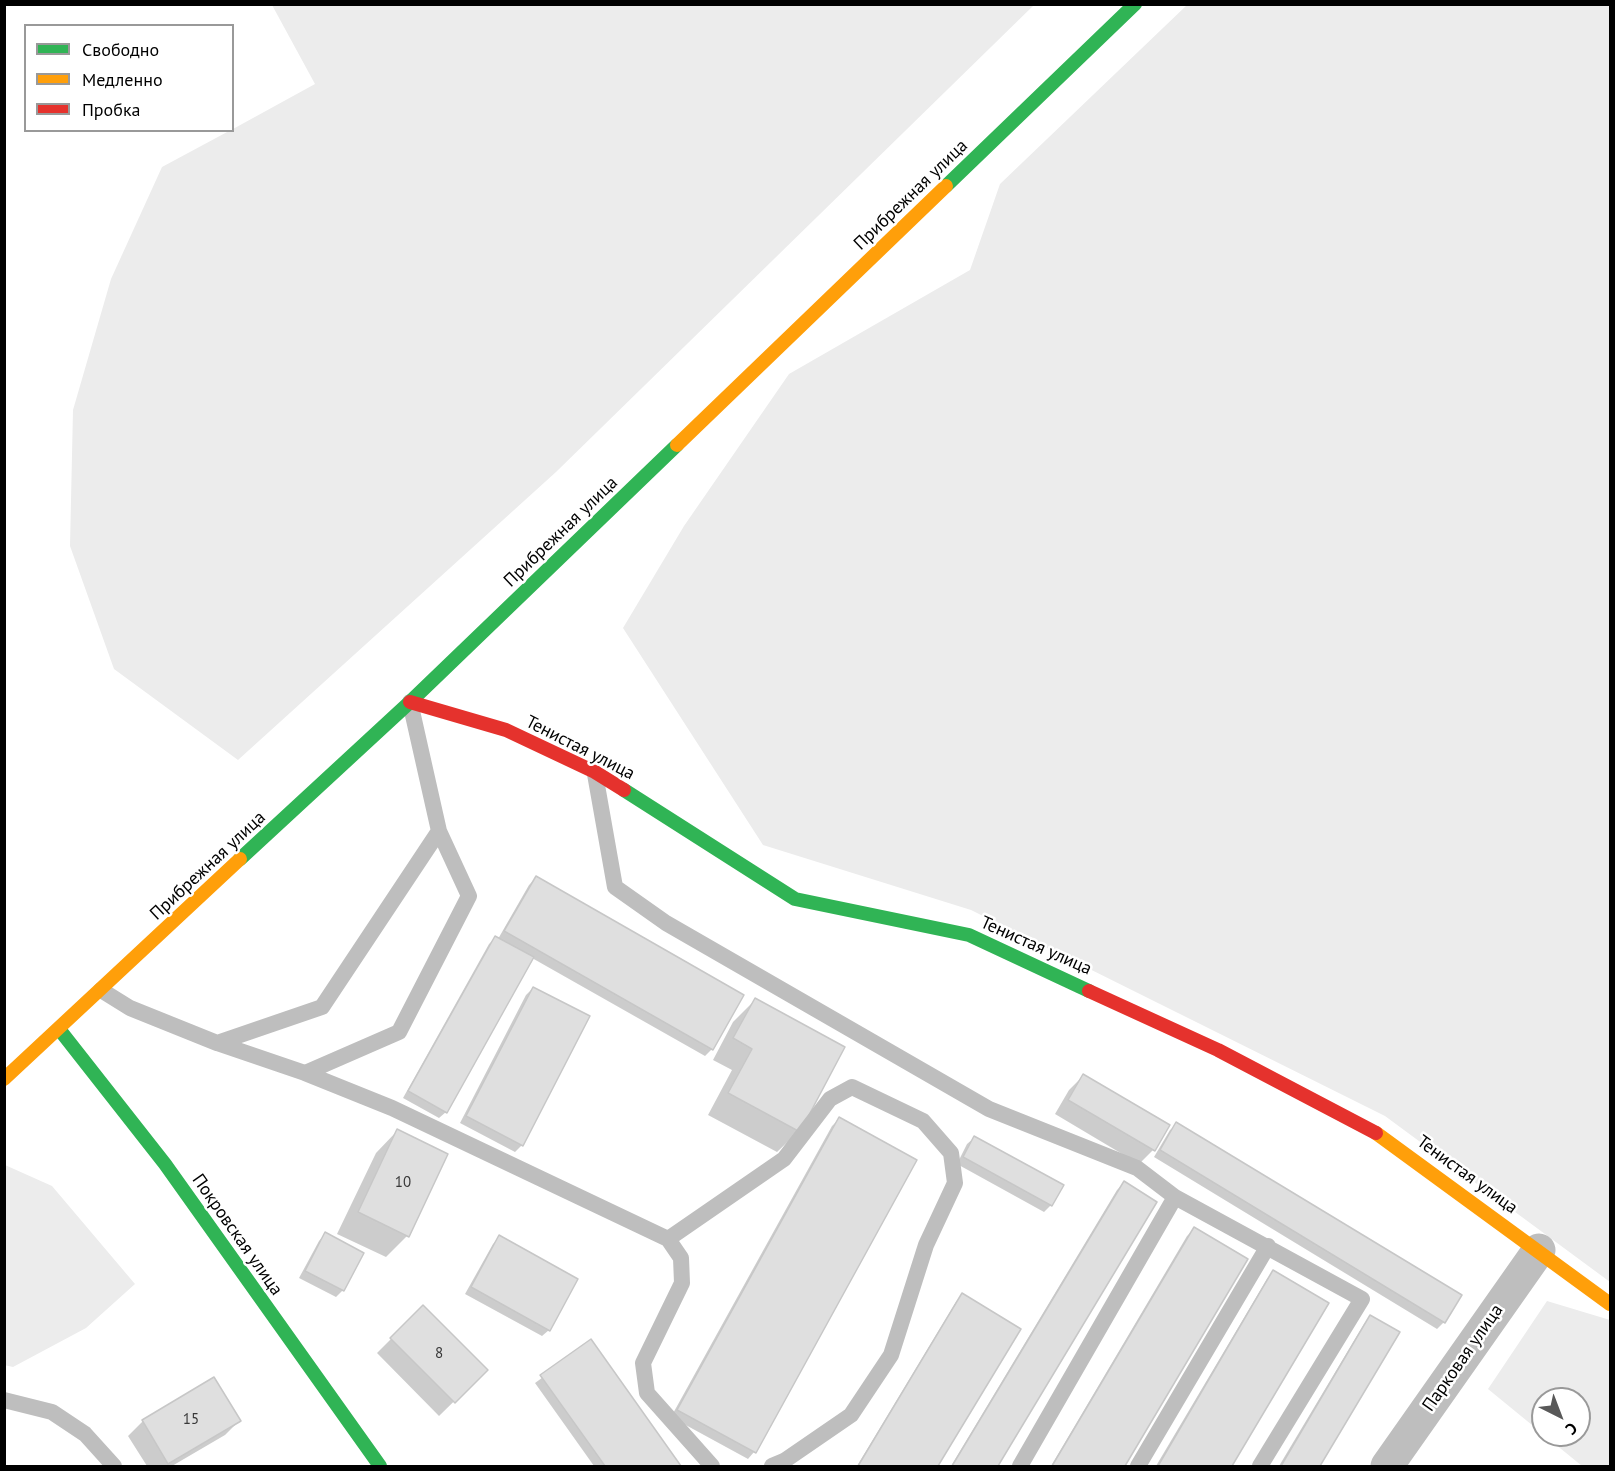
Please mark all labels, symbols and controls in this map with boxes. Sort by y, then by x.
legend [24,24,234,132]
text: Свободно [82,38,159,61]
text: Медленно [82,68,163,91]
text: Пробка [82,98,140,121]
street label: Прибрежная улица [850,135,972,255]
street label: Прибрежная улица [500,472,622,592]
street label: Тенистая улица [522,711,638,785]
street label: Прибрежная улица [146,807,270,925]
street label: Тенистая улица [977,912,1095,980]
street label: Тенистая улица [1412,1131,1522,1219]
street label: Покровская улица [187,1170,287,1300]
house number: 10 [395,1174,411,1192]
street label: Парковая улица [1418,1300,1508,1416]
house number: 8 [435,1345,443,1363]
north arrow [1531,1387,1591,1447]
house number: 15 [183,1411,199,1429]
text: С [1562,1418,1582,1439]

